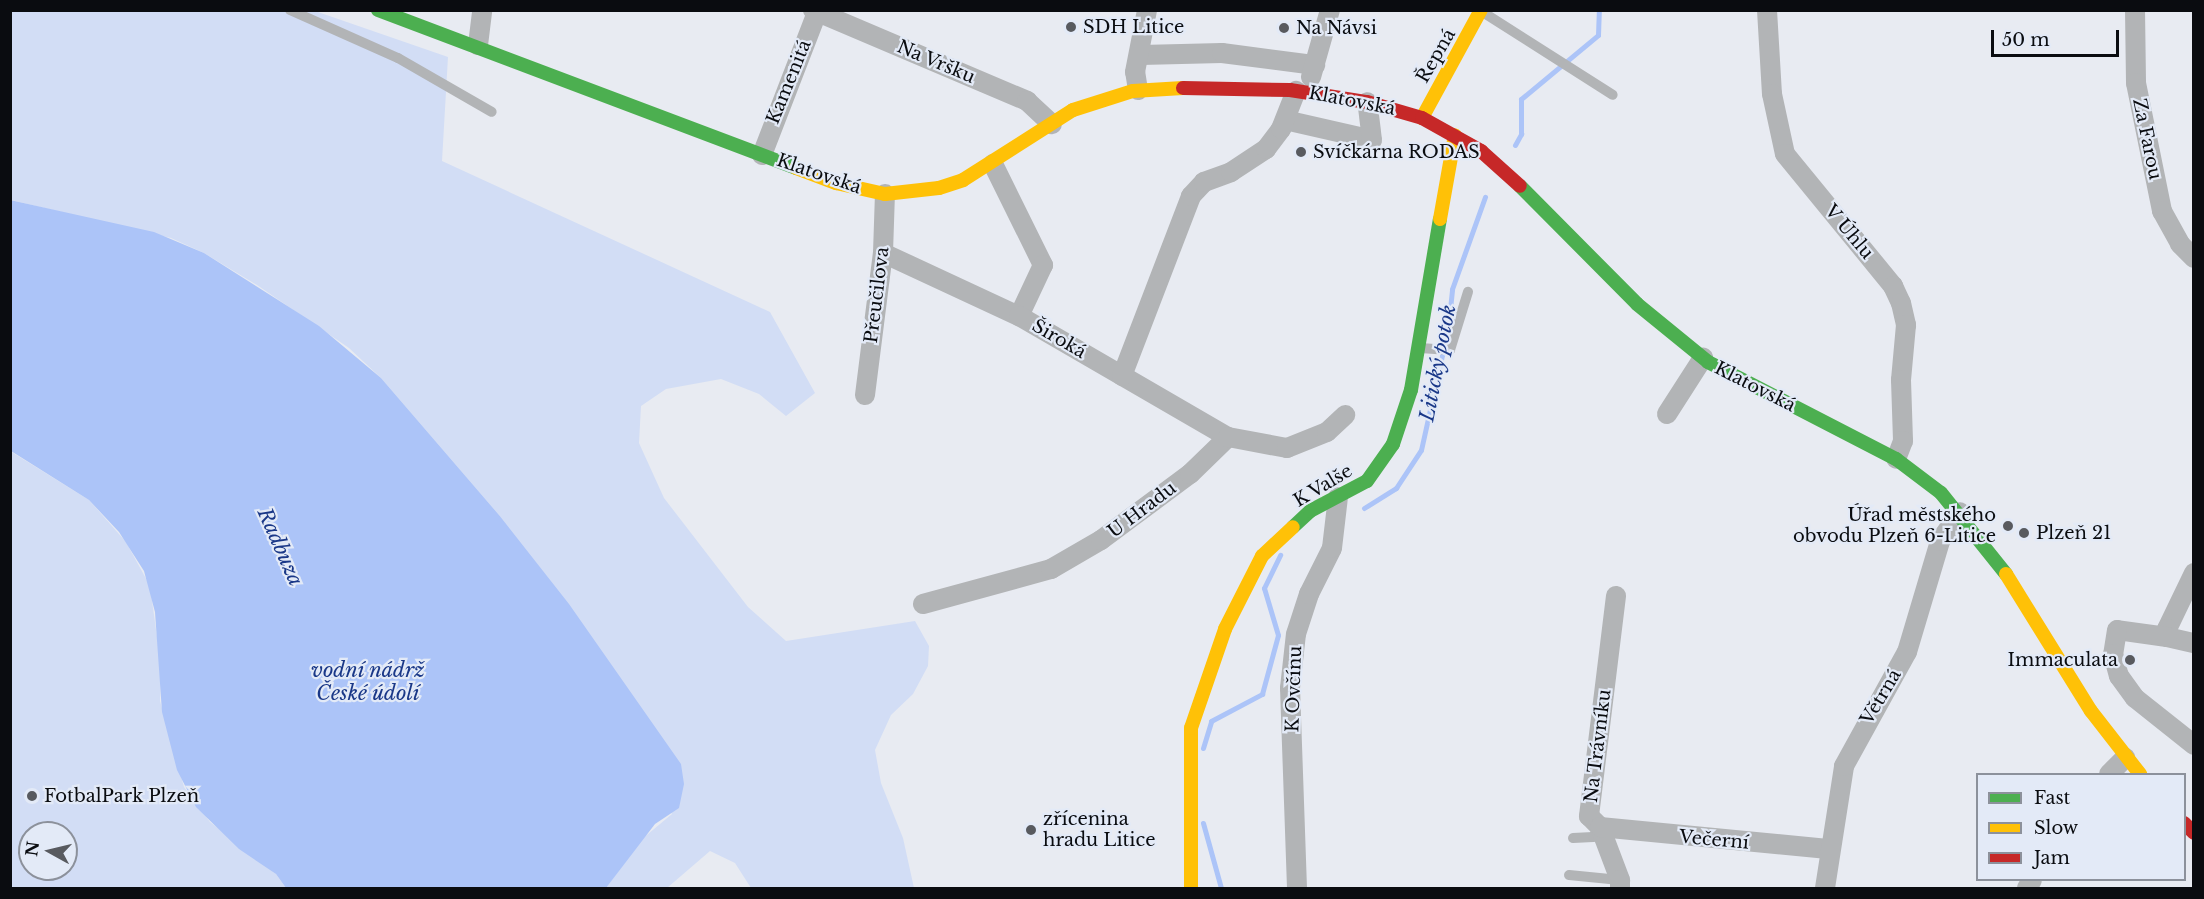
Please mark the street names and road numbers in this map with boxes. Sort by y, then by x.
street label: Řepná [1412,25,1460,87]
street label: Na Vršku [893,36,979,88]
street label: Kamenitá [762,37,816,127]
street label: Klatovská [1307,82,1397,120]
street label: Za Farou [2128,96,2166,182]
street label: Klatovská [774,149,864,199]
street label: V Úhlu [1820,200,1878,264]
street label: Přeučilova [860,246,894,344]
street label: Široká [1028,315,1090,363]
street label: Klatovská [1711,357,1799,417]
street label: K Valše [1289,460,1357,512]
street label: U Hradu [1104,477,1180,543]
street label: K Ovčínu [1282,645,1306,733]
street label: Větrná [1856,665,1906,729]
street label: Na Trávníku [1580,688,1616,804]
street label: Večerní [1678,826,1750,854]

